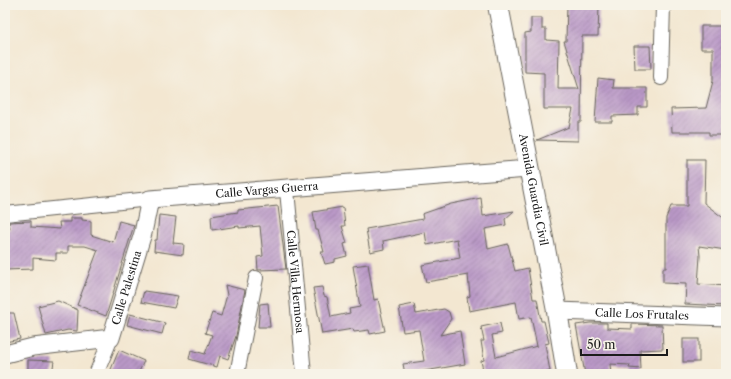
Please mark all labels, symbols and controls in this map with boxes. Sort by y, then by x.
street label: Avenida Guardia Civil [516,131,551,248]
street label: Calle Vargas Guerra [215,179,319,201]
street label: Calle Villa Hermosa [284,229,307,334]
street label: Calle Palestina [108,249,144,327]
street label: Calle Los Frutales [595,305,689,323]
scale bar [581,331,667,357]
text: 50 m [587,337,616,352]

